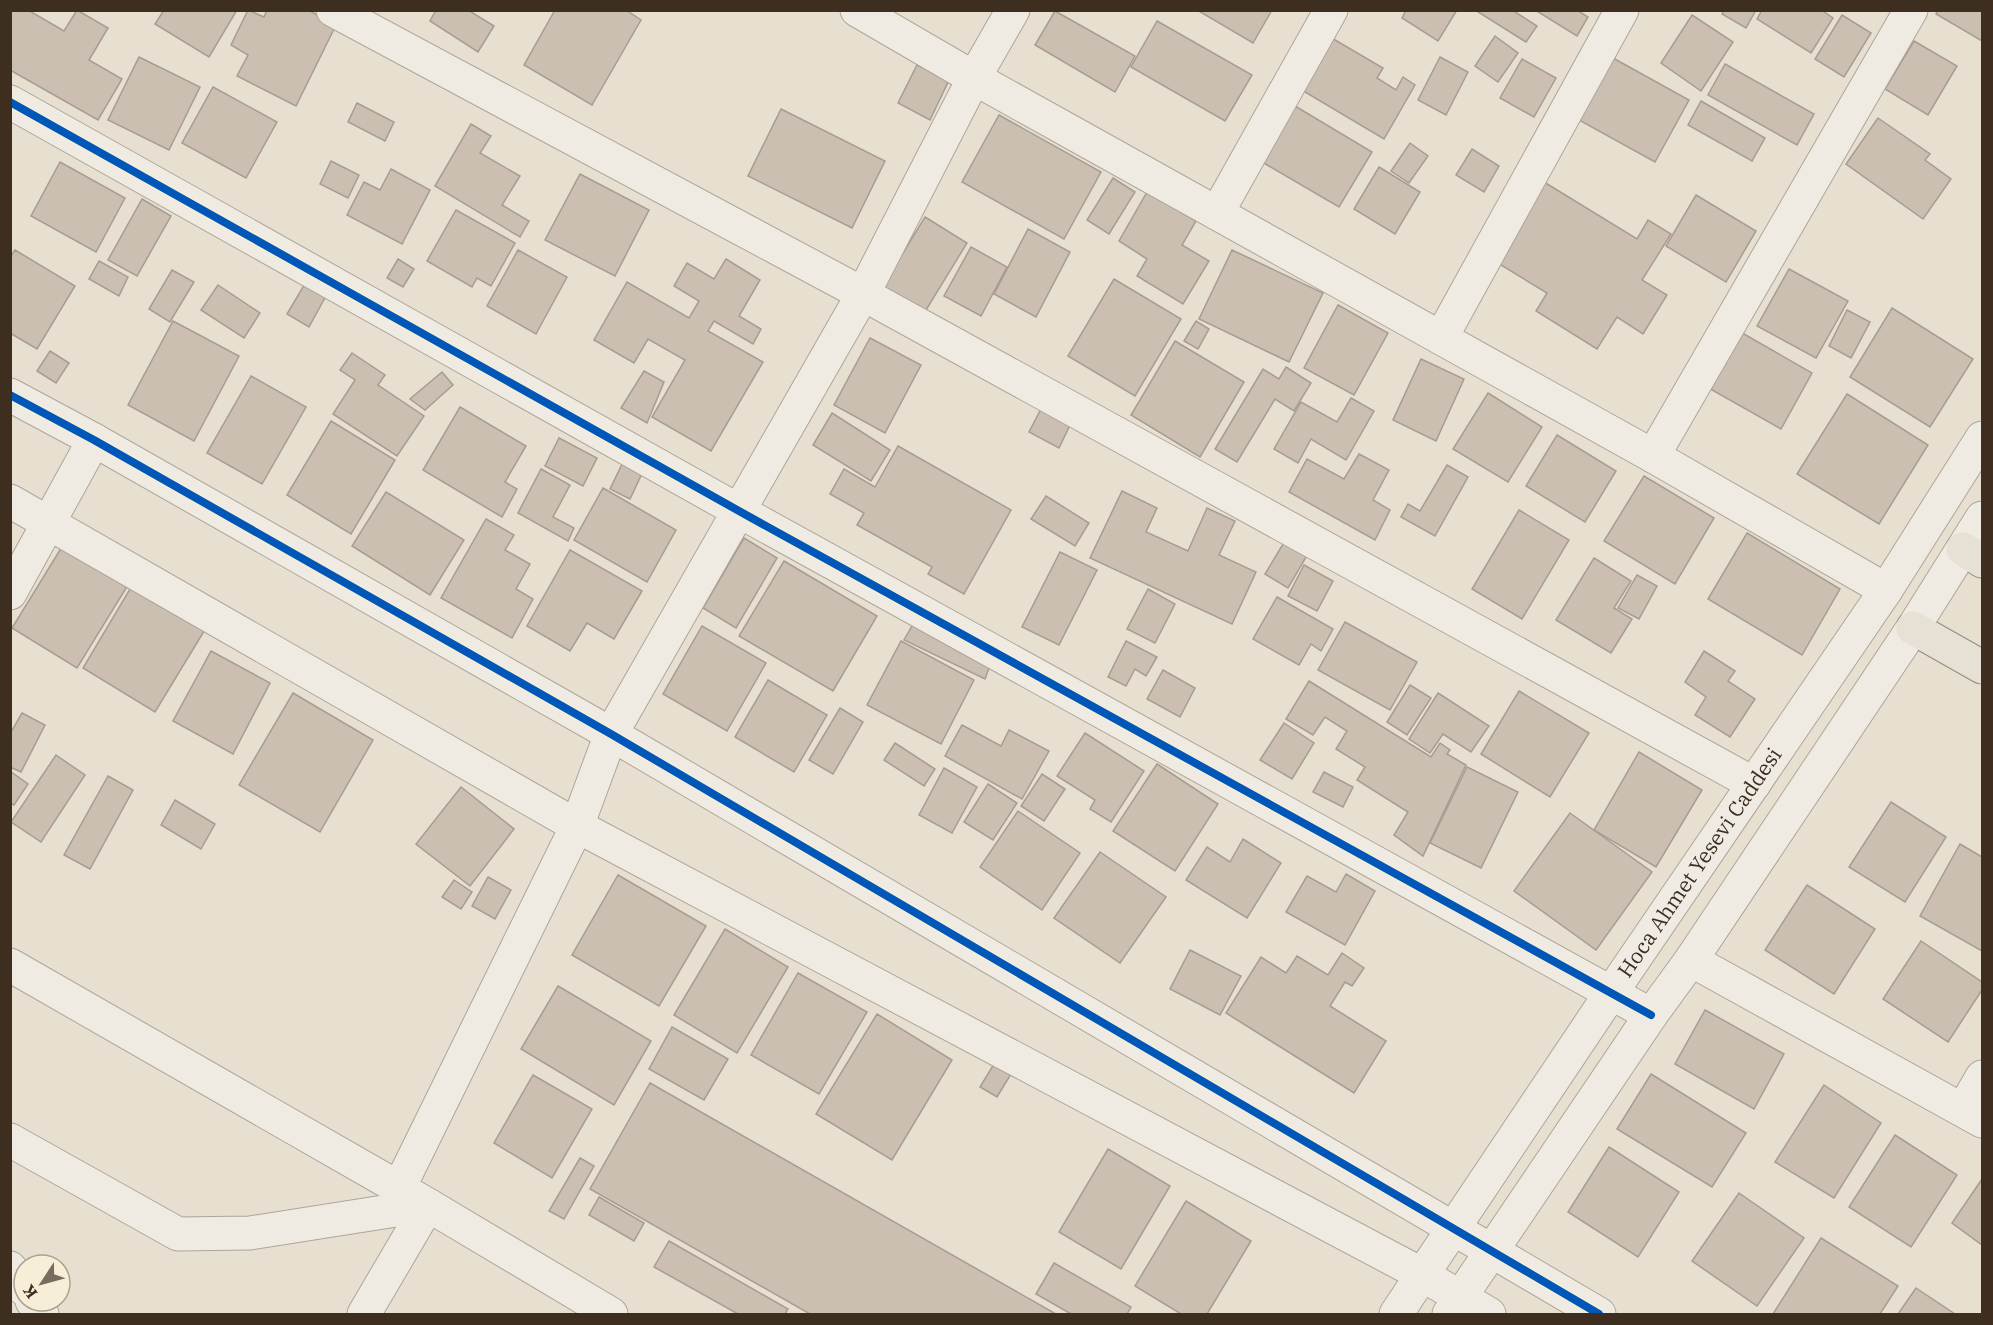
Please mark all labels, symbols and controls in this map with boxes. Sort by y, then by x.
street label: Hoca Ahmet Yesevi Caddesi [1611,742,1787,983]
north arrow [12,1253,72,1313]
text: K [18,1280,42,1303]

